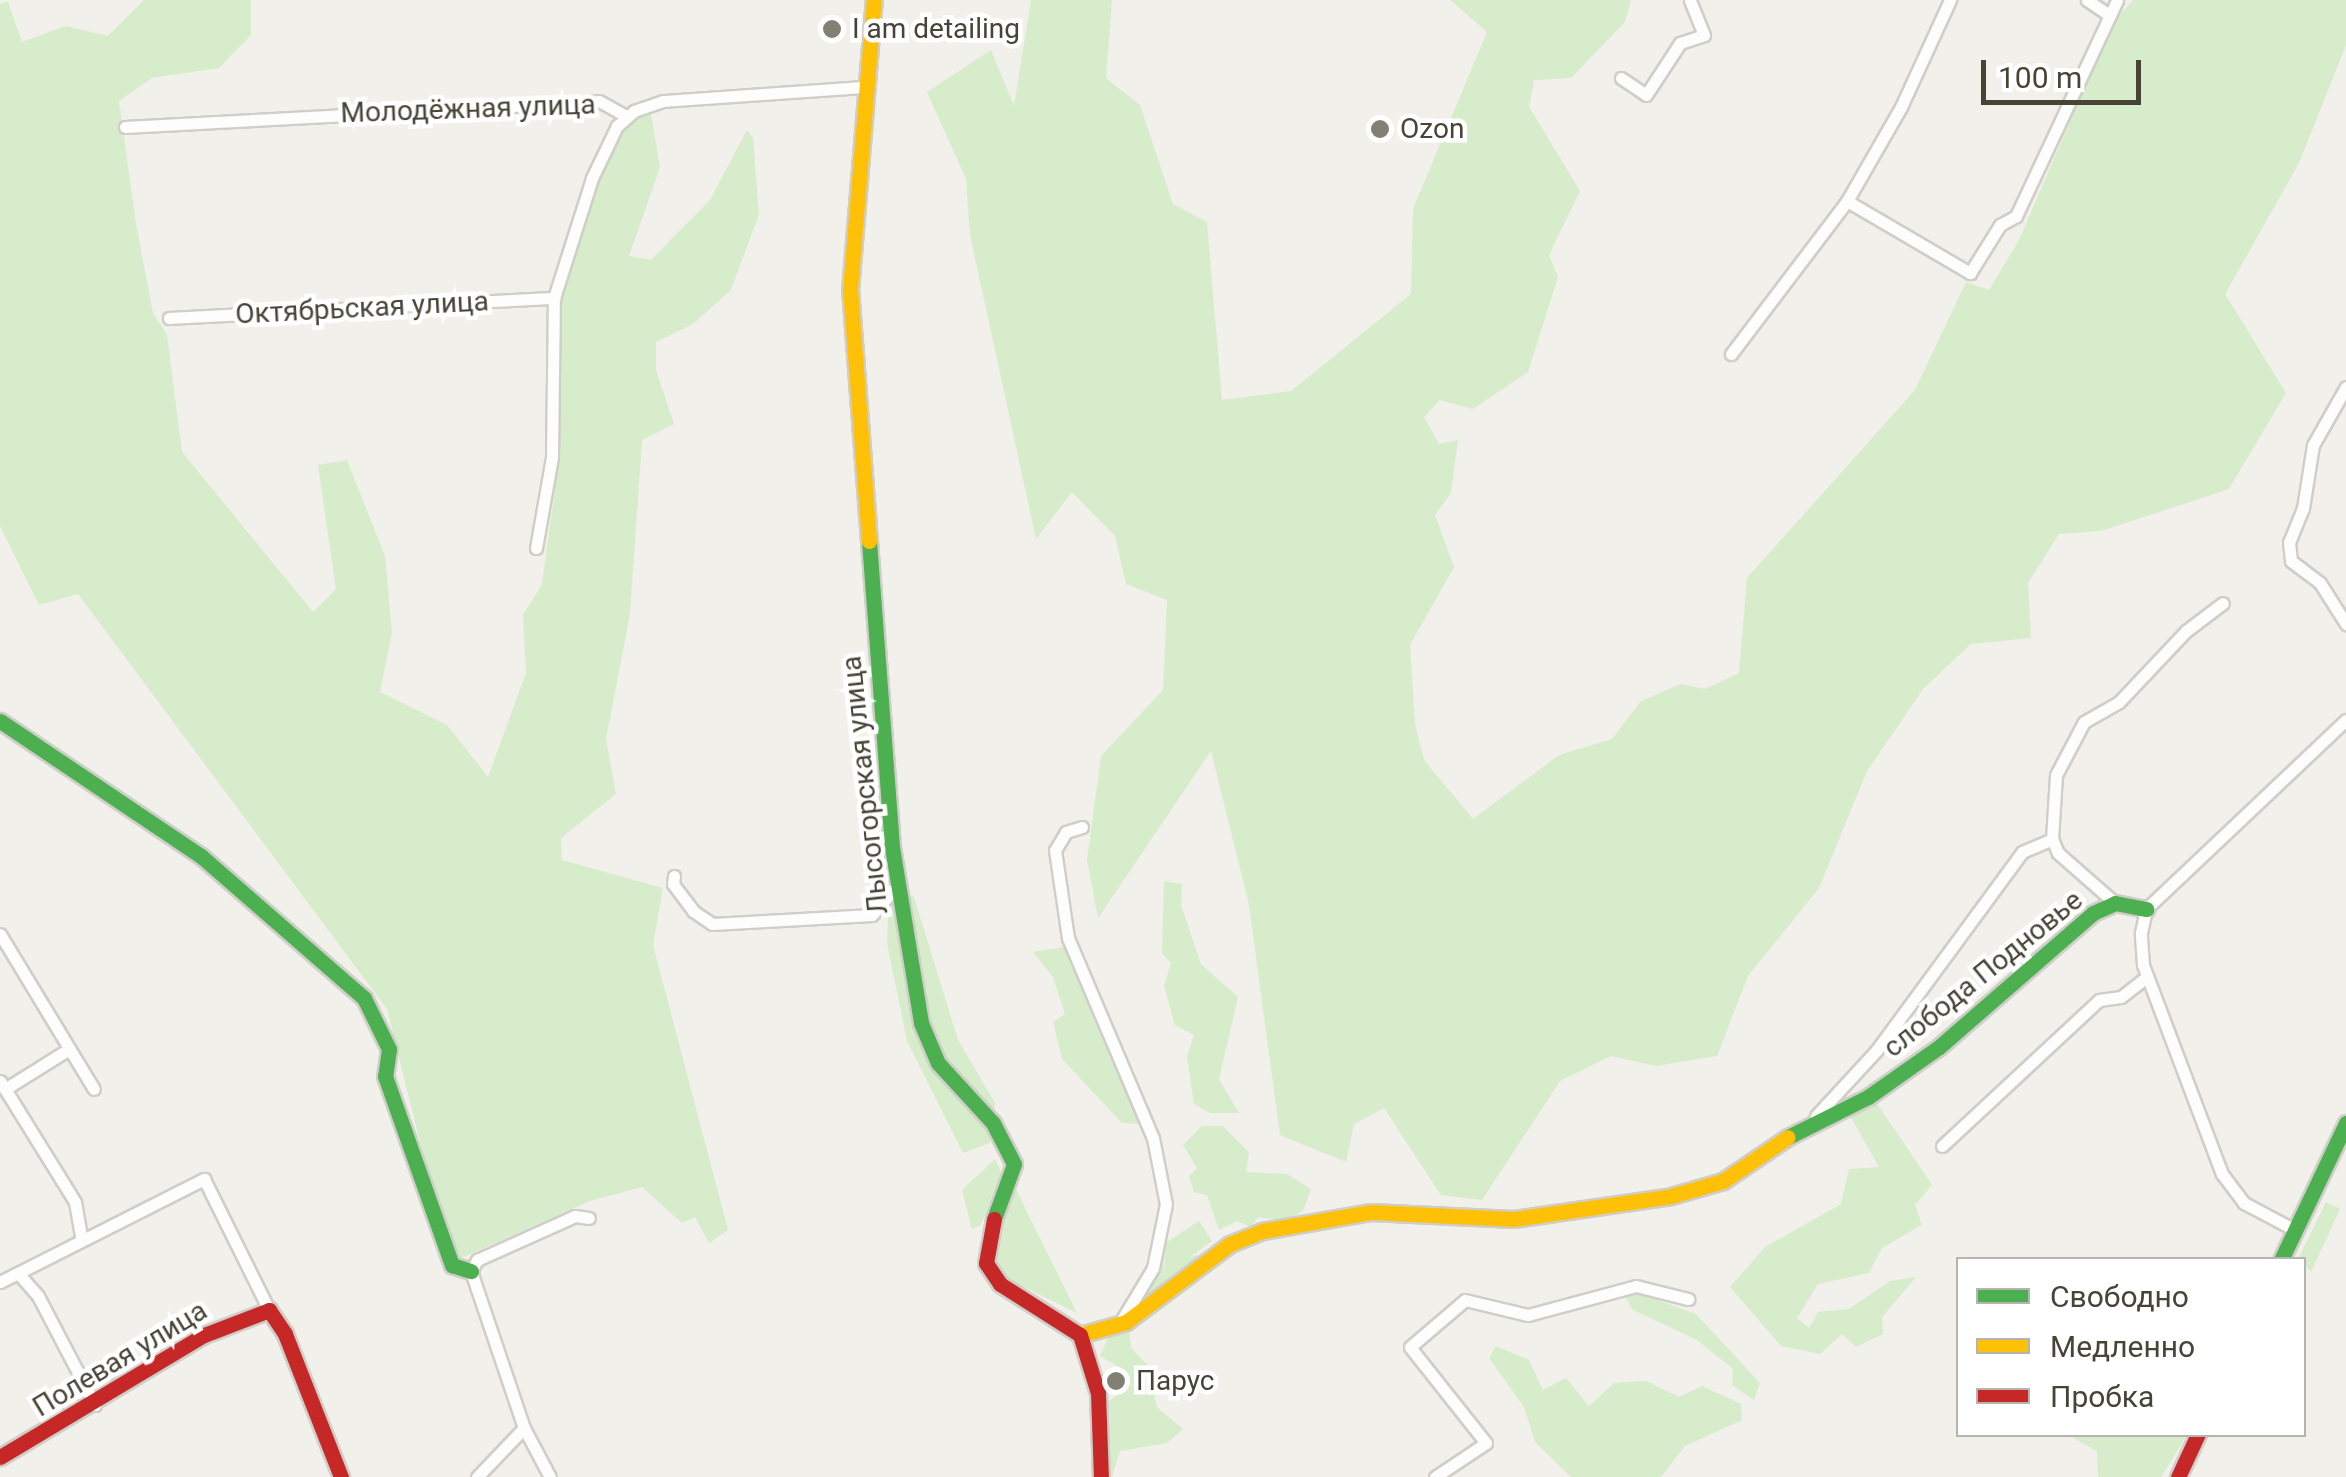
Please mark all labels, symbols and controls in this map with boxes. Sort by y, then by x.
place label: I am detailing [852,12,1020,46]
marker: I am detailing [821,18,843,40]
scale bar [1986,40,2146,102]
text: 100 m [1998,60,2082,95]
street label: Молодёжная улица [340,88,596,130]
place label: Ozon [1400,112,1464,146]
marker: Ozon [1369,118,1391,140]
street label: Октябрьская улица [234,285,490,331]
street label: Лысогорская улица [835,654,895,916]
street label: слобода Подновье [1877,883,2089,1065]
legend [1956,1257,2306,1437]
text: Свободно [2050,1279,2189,1314]
street label: Полевая улица [27,1294,213,1424]
text: Медленно [2050,1329,2195,1364]
place label: Парус [1136,1364,1215,1398]
marker: Парус [1105,1370,1127,1392]
text: Пробка [2050,1379,2154,1414]

